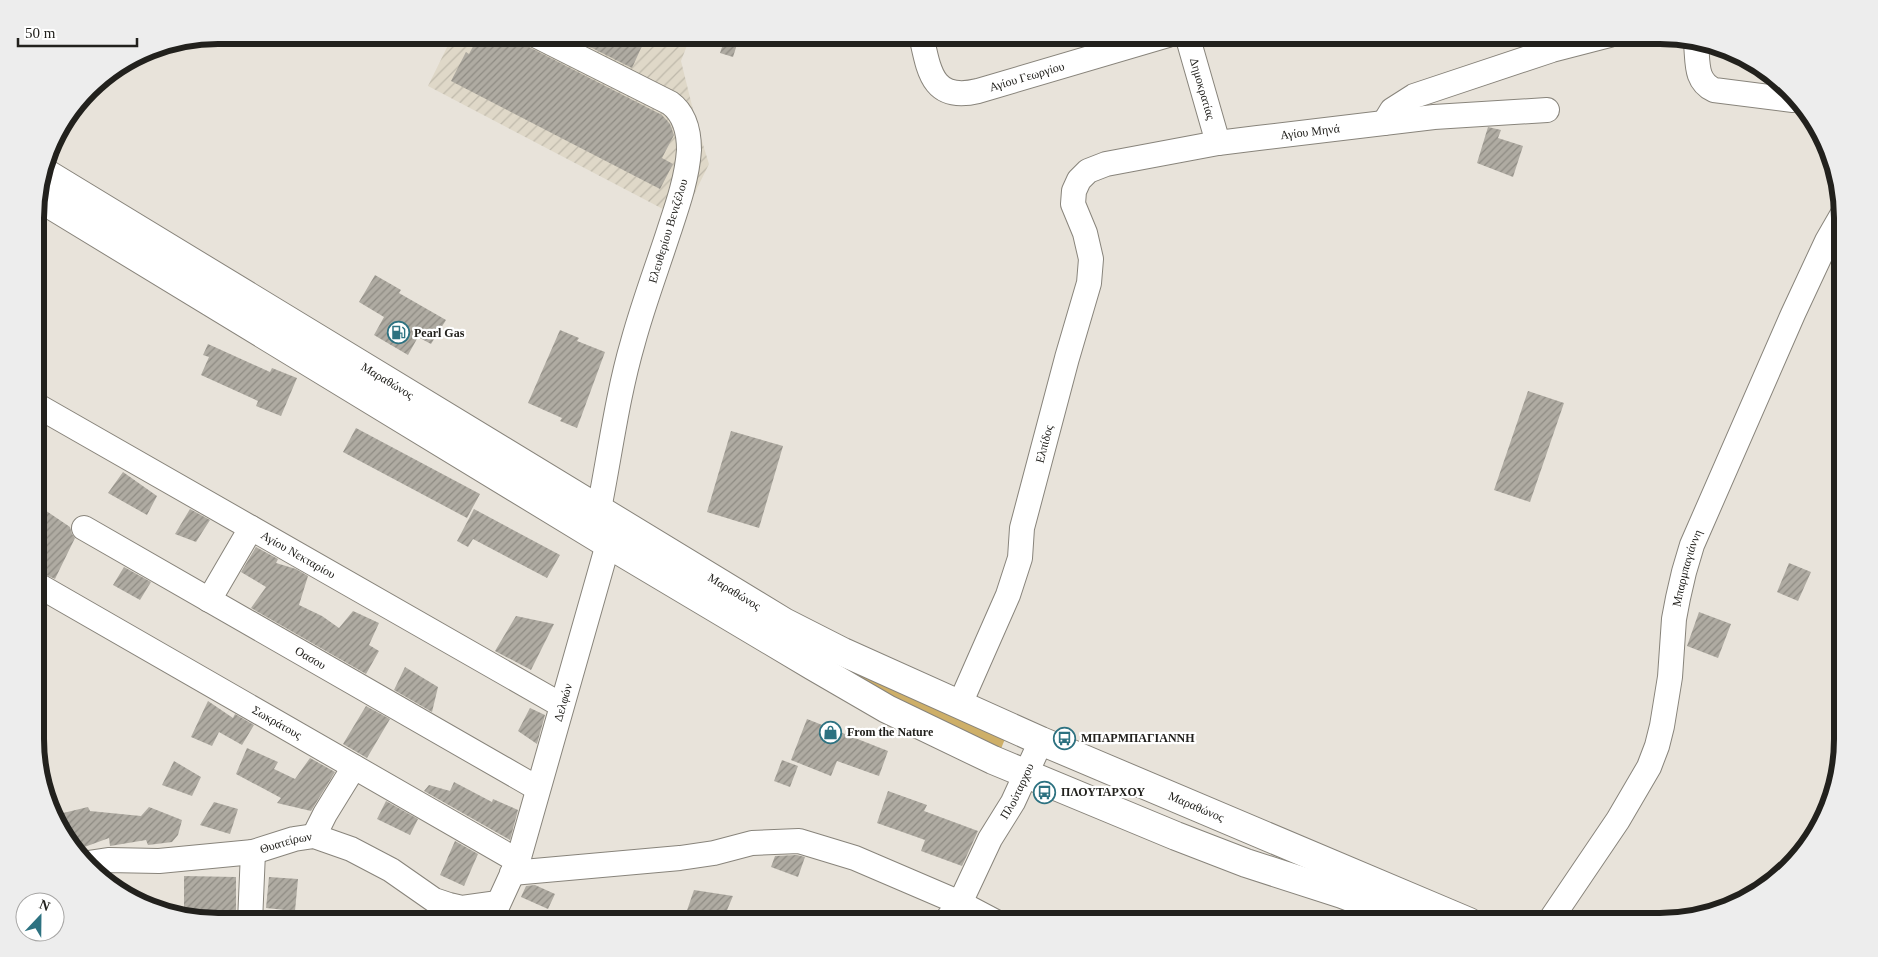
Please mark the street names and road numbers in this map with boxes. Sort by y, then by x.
street label: Δημοκρατίας [1187,56,1218,122]
street label: Αγίου Γεωργίου [988,59,1066,94]
street label: Αγίου Μηνά [1279,121,1341,142]
street label: Ελευθερίου Βενιζέλου [645,177,691,285]
street label: Μαραθώνος [359,360,417,402]
street label: Ελπίδος [1033,423,1056,465]
street label: Μπαρμπαγιάννη [1669,527,1705,608]
street label: Αγίου Νεκταρίου [259,528,338,582]
street label: Μαραθώνος [705,570,763,613]
street label: Οασου [292,644,328,672]
street label: Δελφών [551,681,575,723]
street label: Σωκράτους [250,703,304,742]
street label: Πλούταρχου [997,761,1037,822]
street label: Μαραθώνος [1166,789,1226,825]
street label: Θυατείρων [258,829,313,856]

